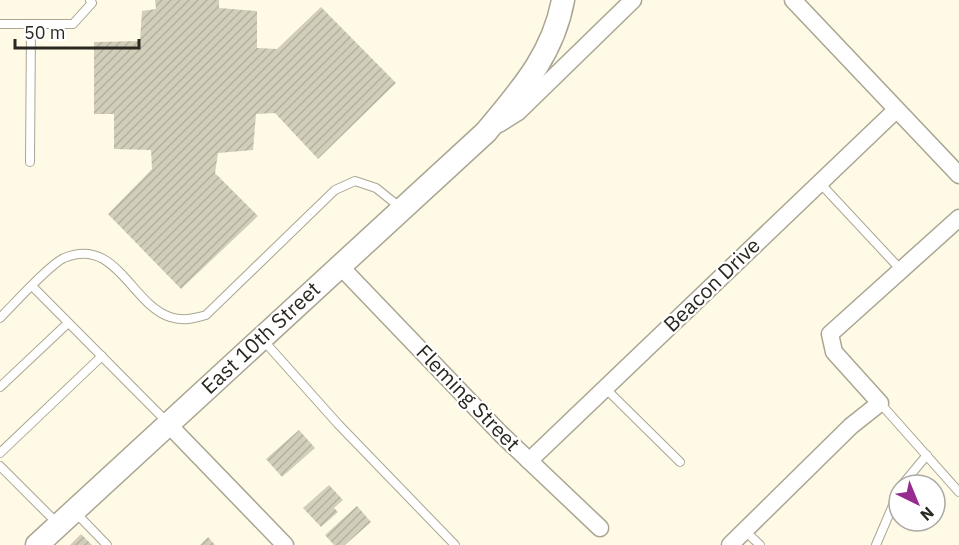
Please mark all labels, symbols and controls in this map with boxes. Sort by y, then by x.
scale bar [15,12,140,50]
text: 50 m [24,21,66,44]
street label: Beacon Drive [657,231,766,338]
street label: East 10th Street [195,275,326,400]
street label: Fleming Street [411,338,527,457]
north arrow [887,473,947,533]
text: N [916,503,938,525]

